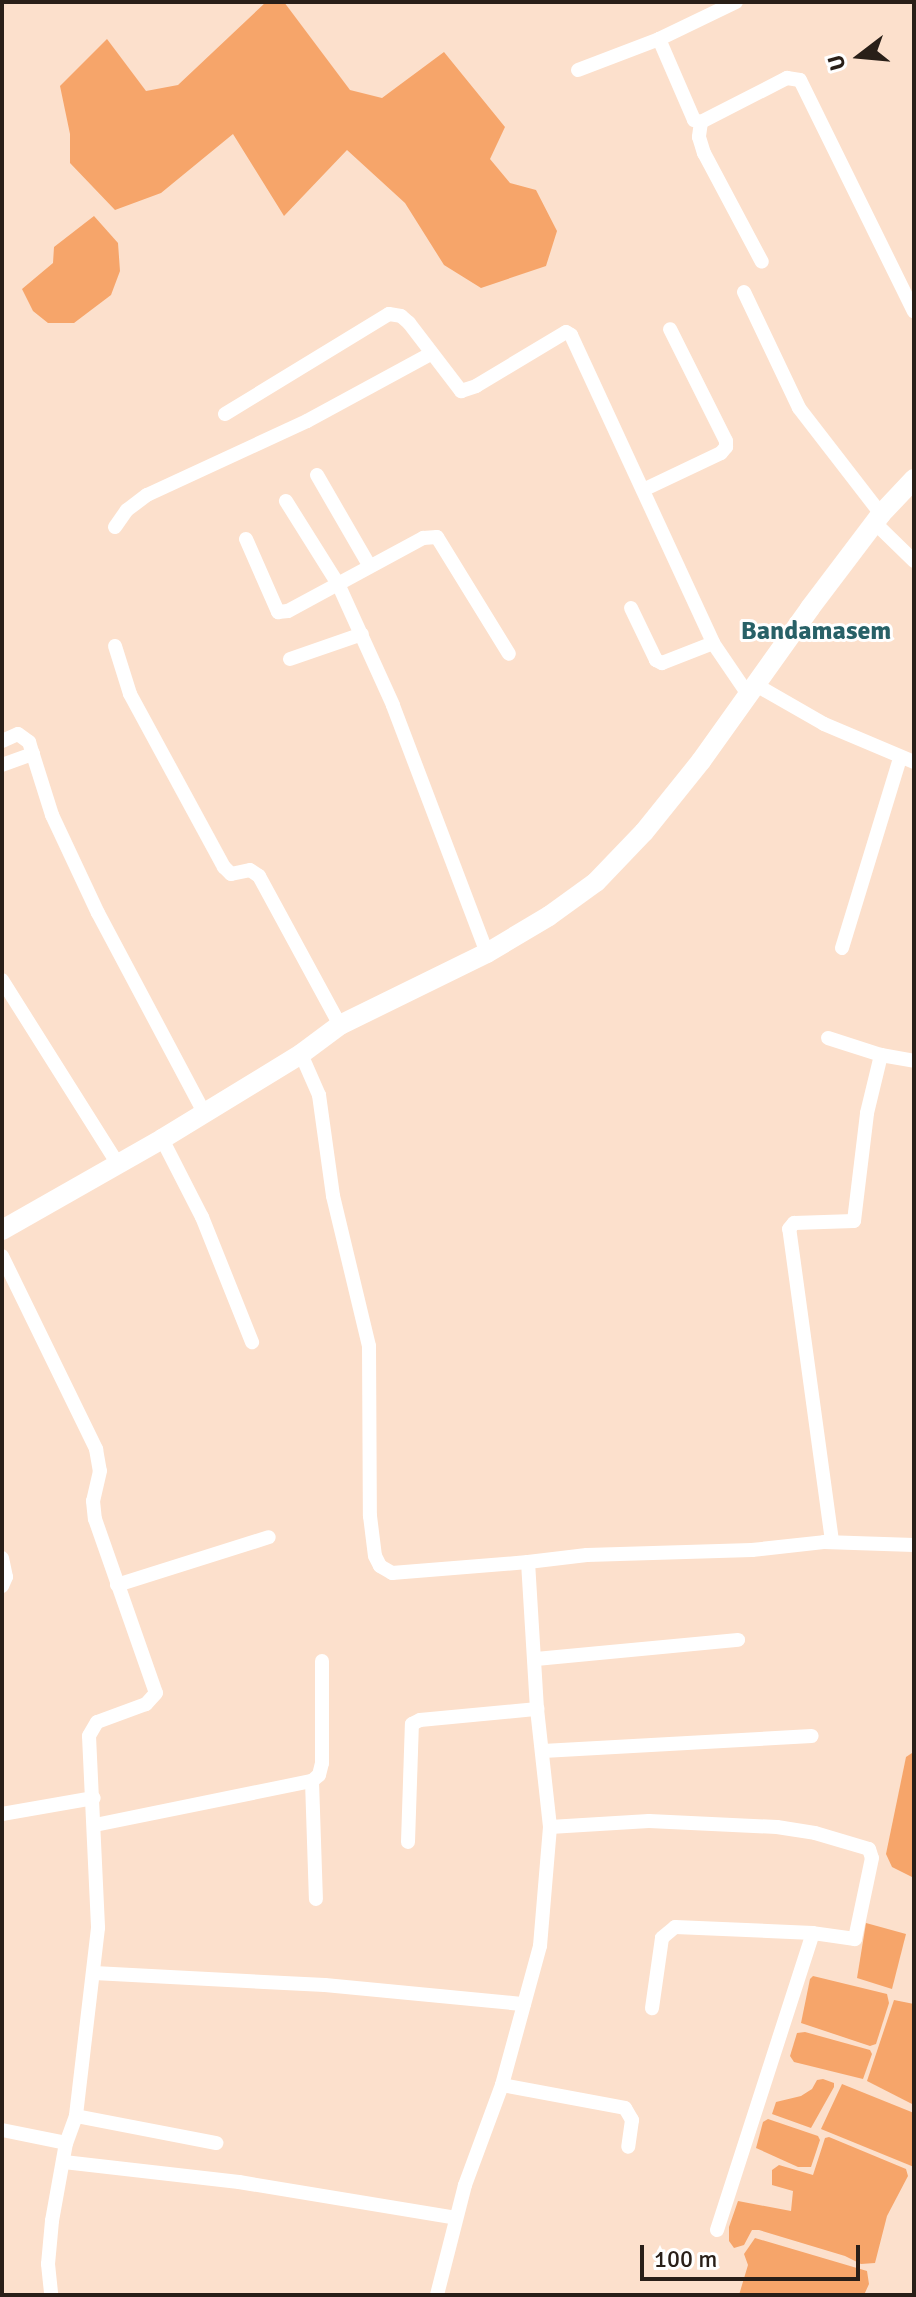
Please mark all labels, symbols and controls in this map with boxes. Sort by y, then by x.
north arrow [820,16,900,96]
text: U [821,52,851,74]
district label: Bandamasem [741,616,891,648]
scale bar [644,2229,864,2279]
text: 100 m [654,2244,717,2274]

